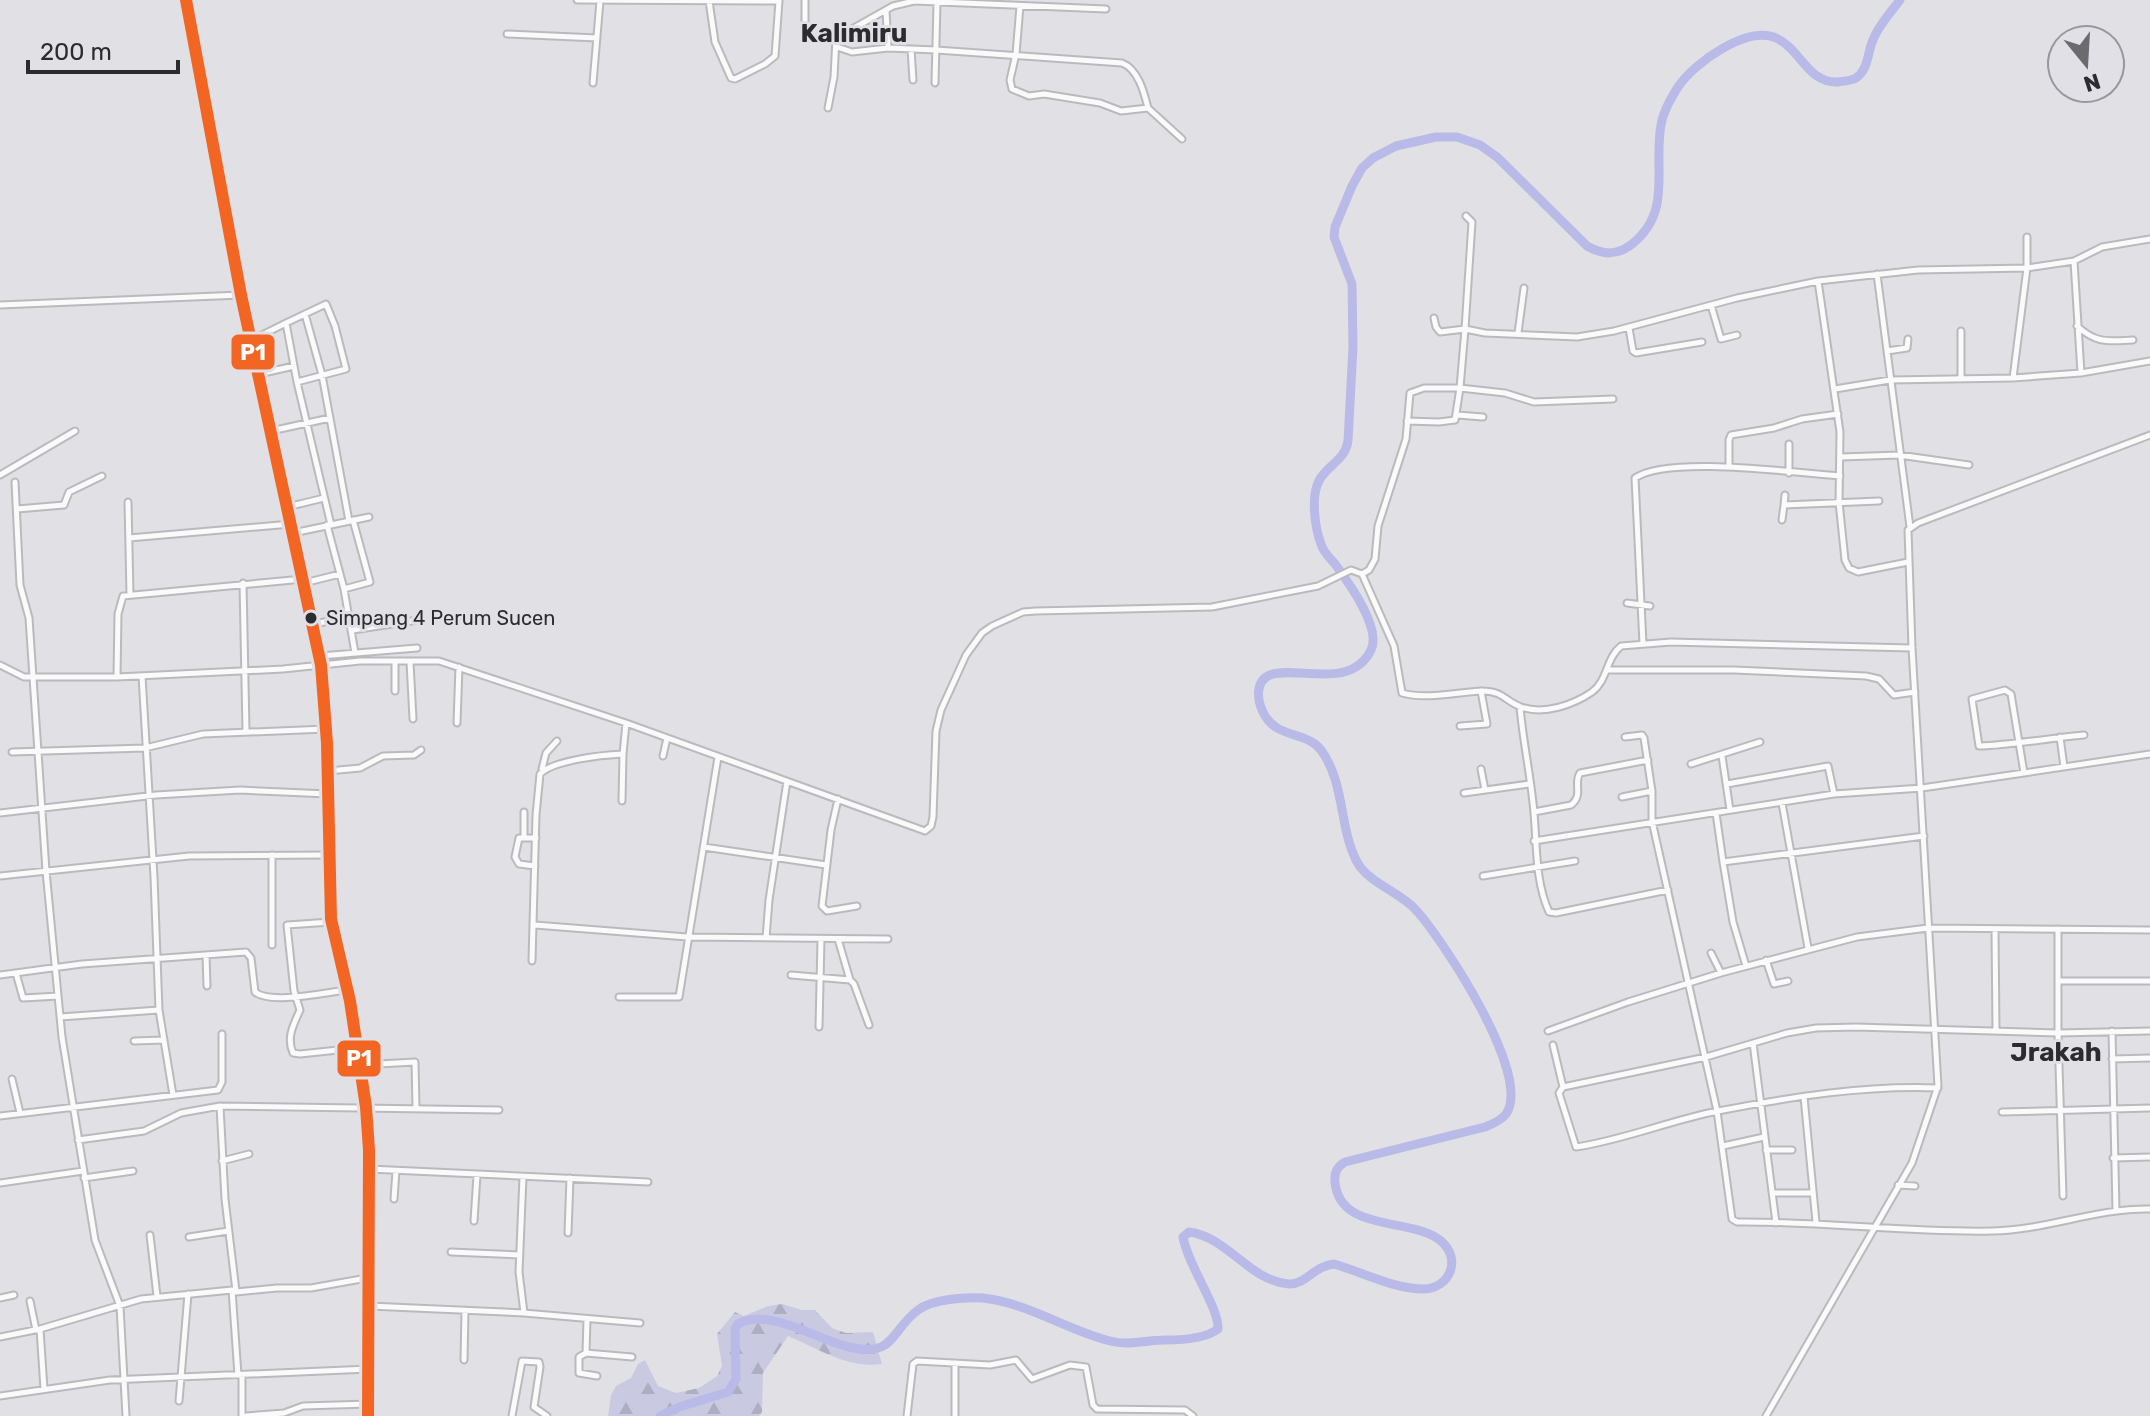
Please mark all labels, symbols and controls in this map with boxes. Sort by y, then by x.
district label: Kalimiru [801,18,908,49]
scale bar [28,24,178,74]
north arrow [2046,24,2126,104]
text: 200 m [40,38,112,66]
text: N [2080,67,2104,98]
line badge: P1 [230,333,276,371]
text: P1 [240,339,266,366]
place label: Simpang 4 Perum Sucen [326,606,555,630]
marker: Simpang 4 Perum Sucen [303,610,319,626]
district label: Jrakah [2010,1037,2102,1068]
line badge: P1 [336,1039,382,1078]
text: P1 [346,1045,372,1072]

